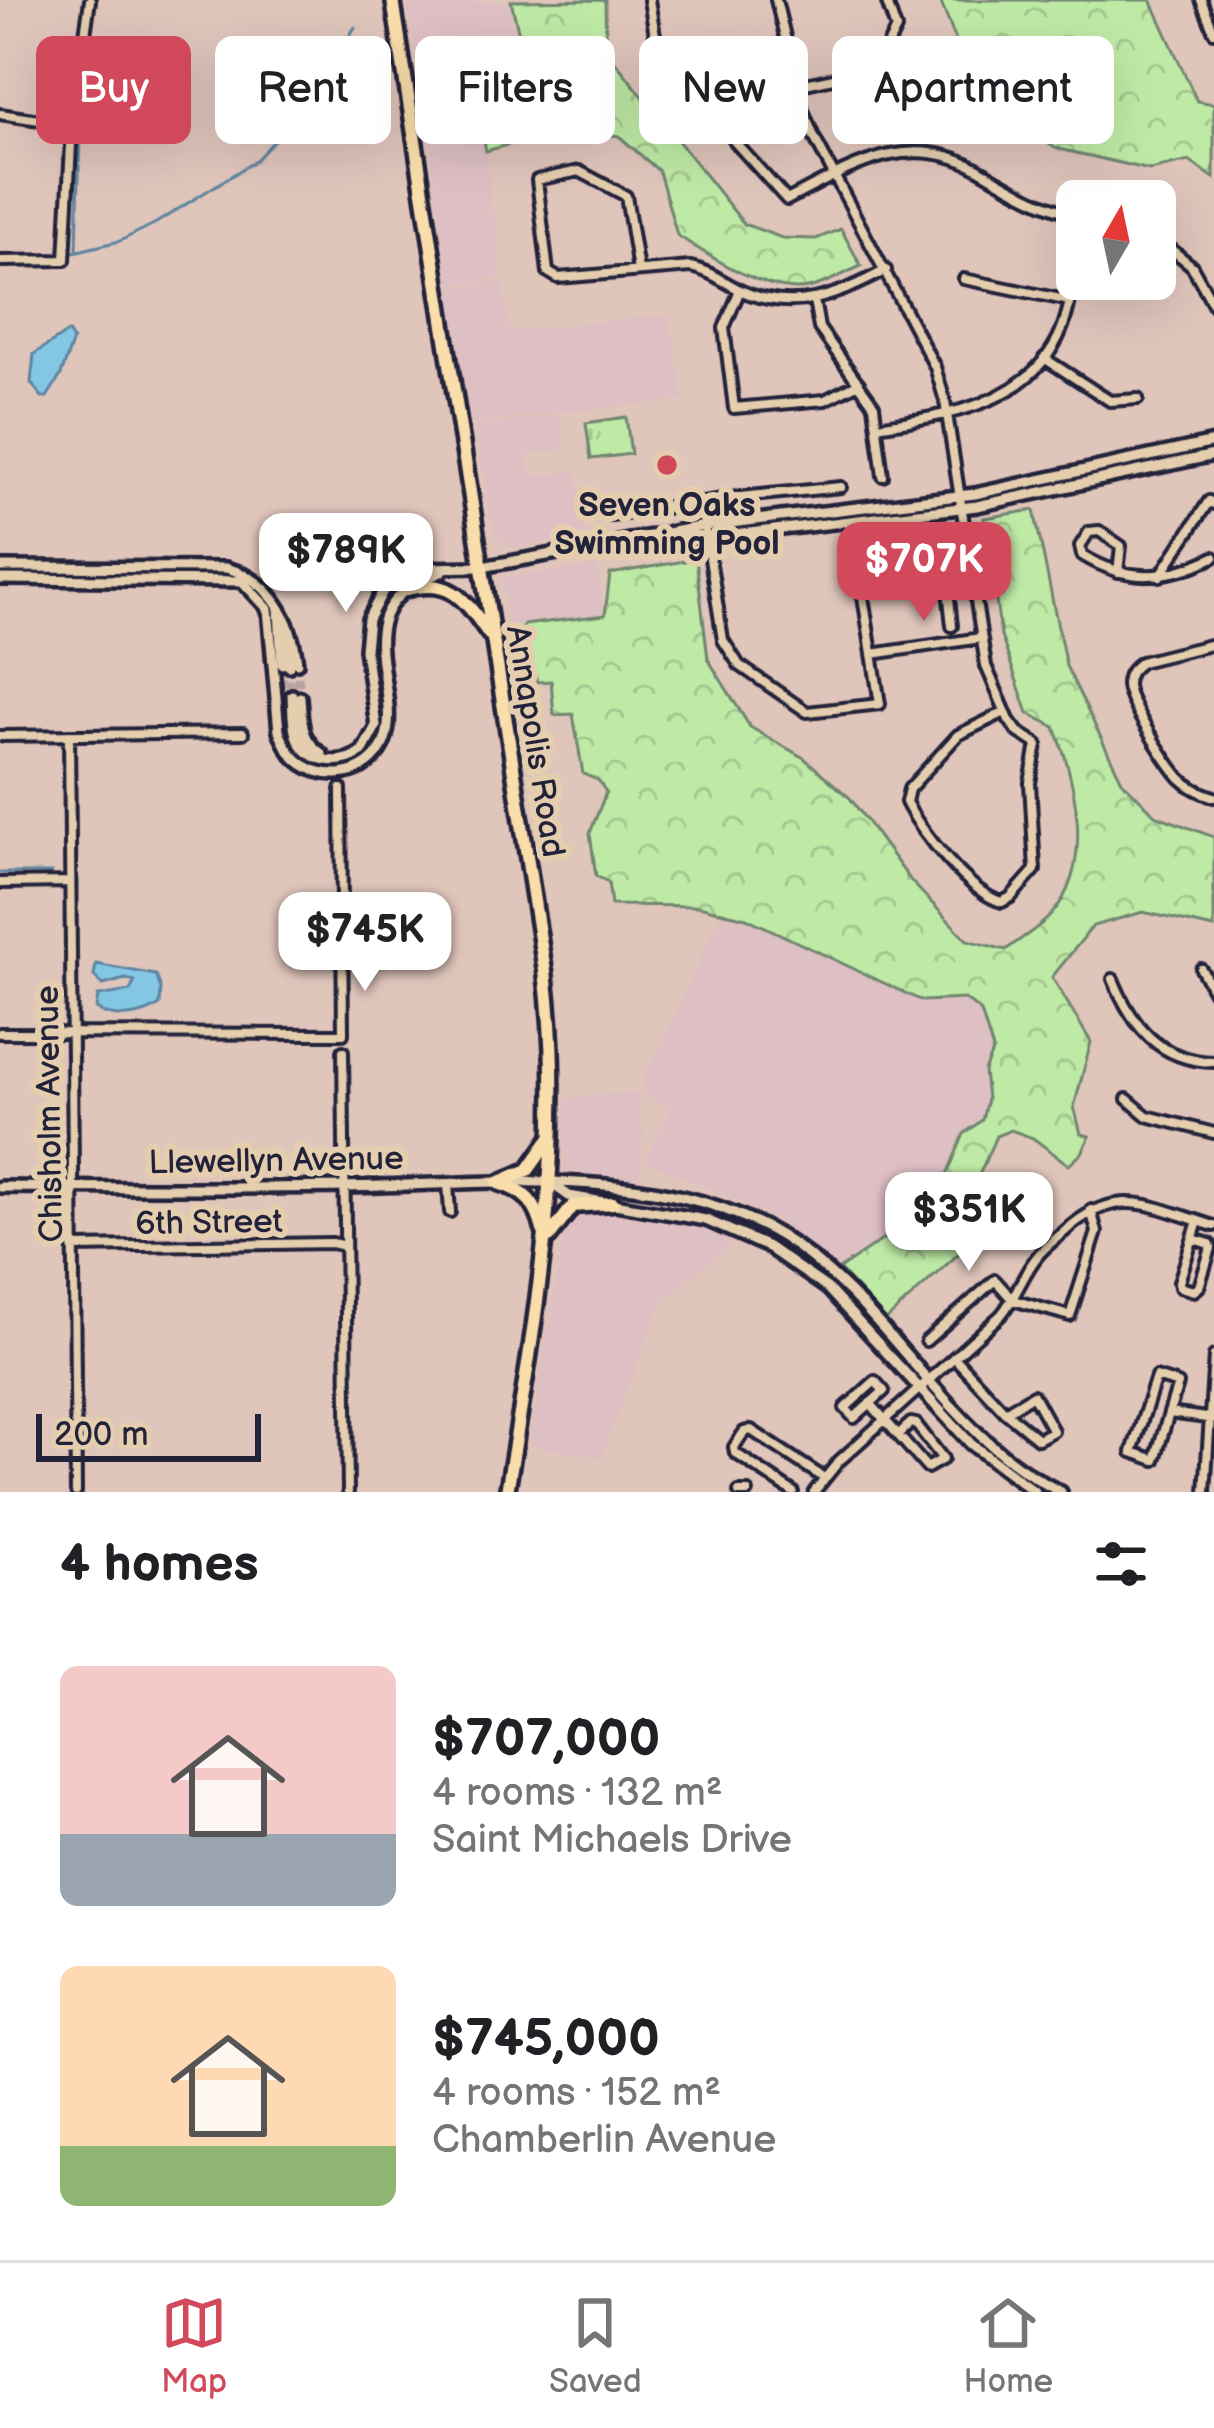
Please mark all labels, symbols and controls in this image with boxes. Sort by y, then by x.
chip: Buy [36,36,191,144]
chip: Rent [215,36,391,144]
chip: Filters [415,36,615,144]
chip: New [639,36,808,144]
chip: Apartment [832,36,1114,144]
north arrow [1056,180,1176,300]
map controls [1056,180,1176,300]
marker: Seven Oaks Swimming Pool [654,452,680,478]
place label: Seven Oaks Swimming Pool [554,486,780,564]
pin: $789K [262,513,430,615]
pin: $707K [840,522,1008,624]
text: $789K [286,528,406,575]
text: $707K [864,537,984,584]
street label: Annapolis Road [497,623,573,860]
pin: $745K [281,892,449,994]
text: $745K [305,907,425,954]
street label: Chisholm Avenue [28,985,72,1243]
street label: Llewellyn Avenue [148,1139,404,1183]
pin: $351K [885,1172,1053,1274]
text: $351K [912,1187,1026,1234]
street label: 6th Street [135,1202,283,1244]
scale bar [36,1408,261,1461]
text: 200 m [54,1415,148,1455]
icon: filters [1088,1531,1154,1597]
text: 4 homes [60,1534,259,1595]
text: $707,000 [432,1709,660,1770]
icon: home [156,1714,300,1858]
text: 4 rooms · 132 m² [432,1770,723,1817]
text: Saint Michaels Drive [432,1817,792,1864]
text: $745,000 [432,2009,660,2070]
icon: home [156,2014,300,2158]
text: 4 rooms · 152 m² [432,2070,721,2117]
text: Chamberlin Avenue [432,2117,776,2164]
tab: Map [161,2290,227,2402]
tab: Saved [549,2290,642,2402]
tab: Home [963,2290,1053,2402]

